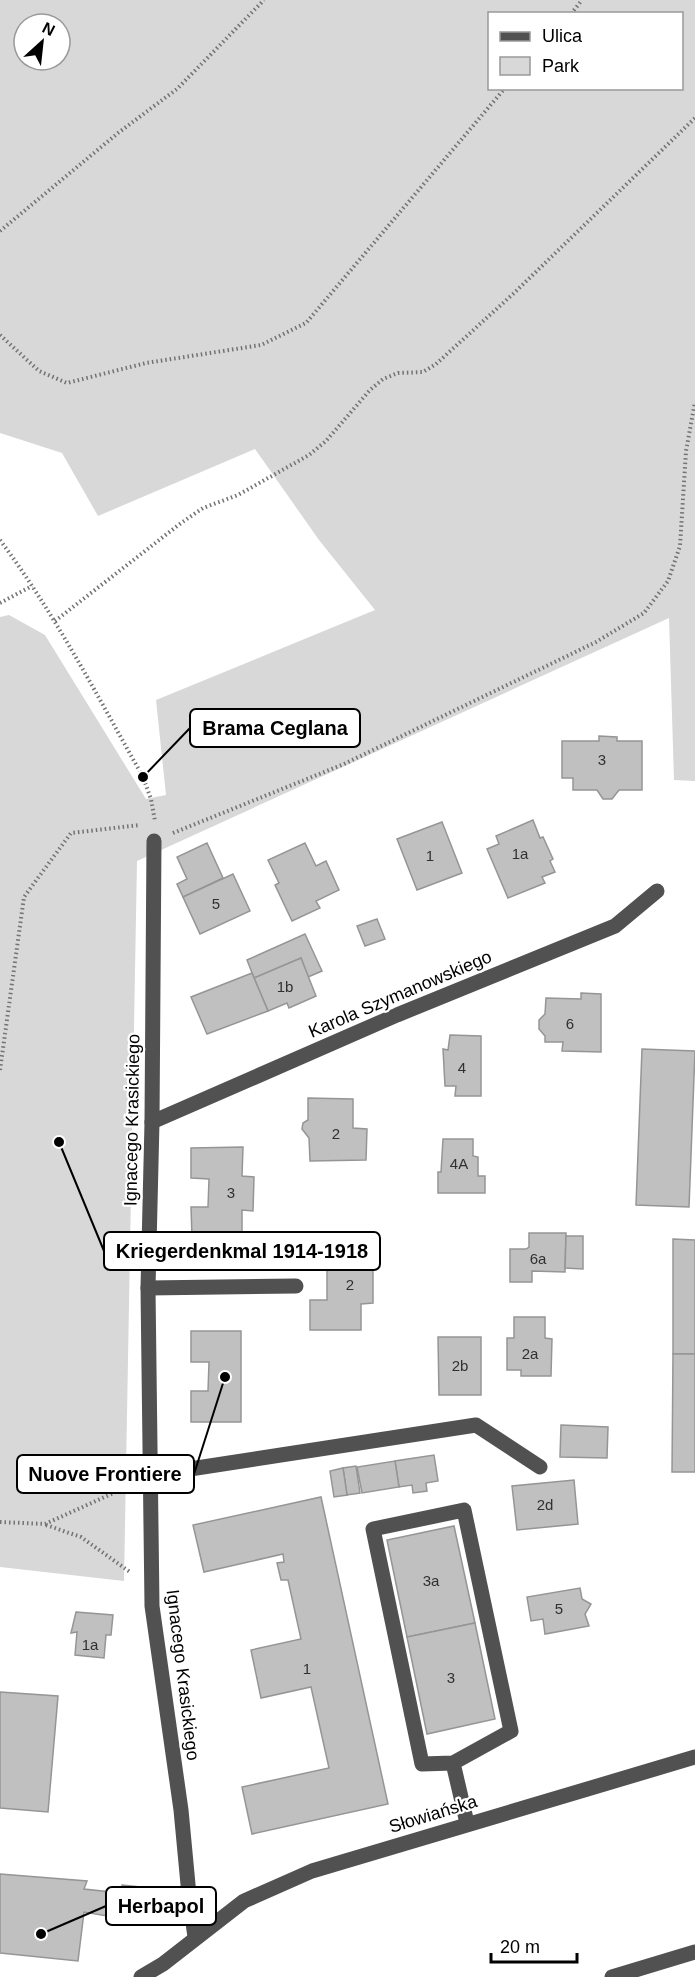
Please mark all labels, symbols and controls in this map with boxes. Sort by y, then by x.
north arrow [12,12,72,72]
legend [488,12,683,90]
text: N [40,19,58,39]
text: Ulica [542,26,583,46]
text: Park [542,56,580,76]
callout: Brama Ceglana [190,709,360,747]
text: Brama Ceglana [202,717,349,739]
house number: 3 [598,751,606,768]
house number: 1a [512,845,529,862]
house number: 1 [426,847,434,864]
house number: 5 [212,895,220,912]
street label: Karola Szymanowskiego [305,946,495,1042]
house number: 1b [277,978,293,995]
house number: 6 [566,1015,574,1032]
street label: Ignacego Krasickiego [120,1034,144,1206]
house number: 4 [458,1059,466,1076]
house number: 2 [332,1125,340,1142]
house number: 4A [450,1155,468,1172]
house number: 3 [227,1184,235,1201]
callout: Kriegerdenkmal 1914-1918 [104,1232,380,1270]
text: Kriegerdenkmal 1914-1918 [116,1240,368,1262]
house number: 6a [530,1250,547,1267]
house number: 2 [346,1276,354,1293]
house number: 2a [522,1345,539,1362]
house number: 2b [452,1357,468,1374]
callout: Nuove Frontiere [17,1455,194,1493]
text: Nuove Frontiere [28,1463,182,1485]
house number: 2d [537,1496,553,1513]
house number: 3a [423,1572,440,1589]
street label: Ignacego Krasickiego [163,1588,203,1762]
house number: 5 [555,1600,563,1617]
house number: 1a [82,1636,99,1653]
house number: 1 [303,1660,311,1677]
house number: 3 [447,1669,455,1686]
street label: Słowiańska [387,1791,480,1837]
callout: Herbapol [106,1887,216,1925]
text: Herbapol [118,1895,204,1917]
scale bar [491,1926,576,1964]
text: 20 m [500,1937,540,1957]

